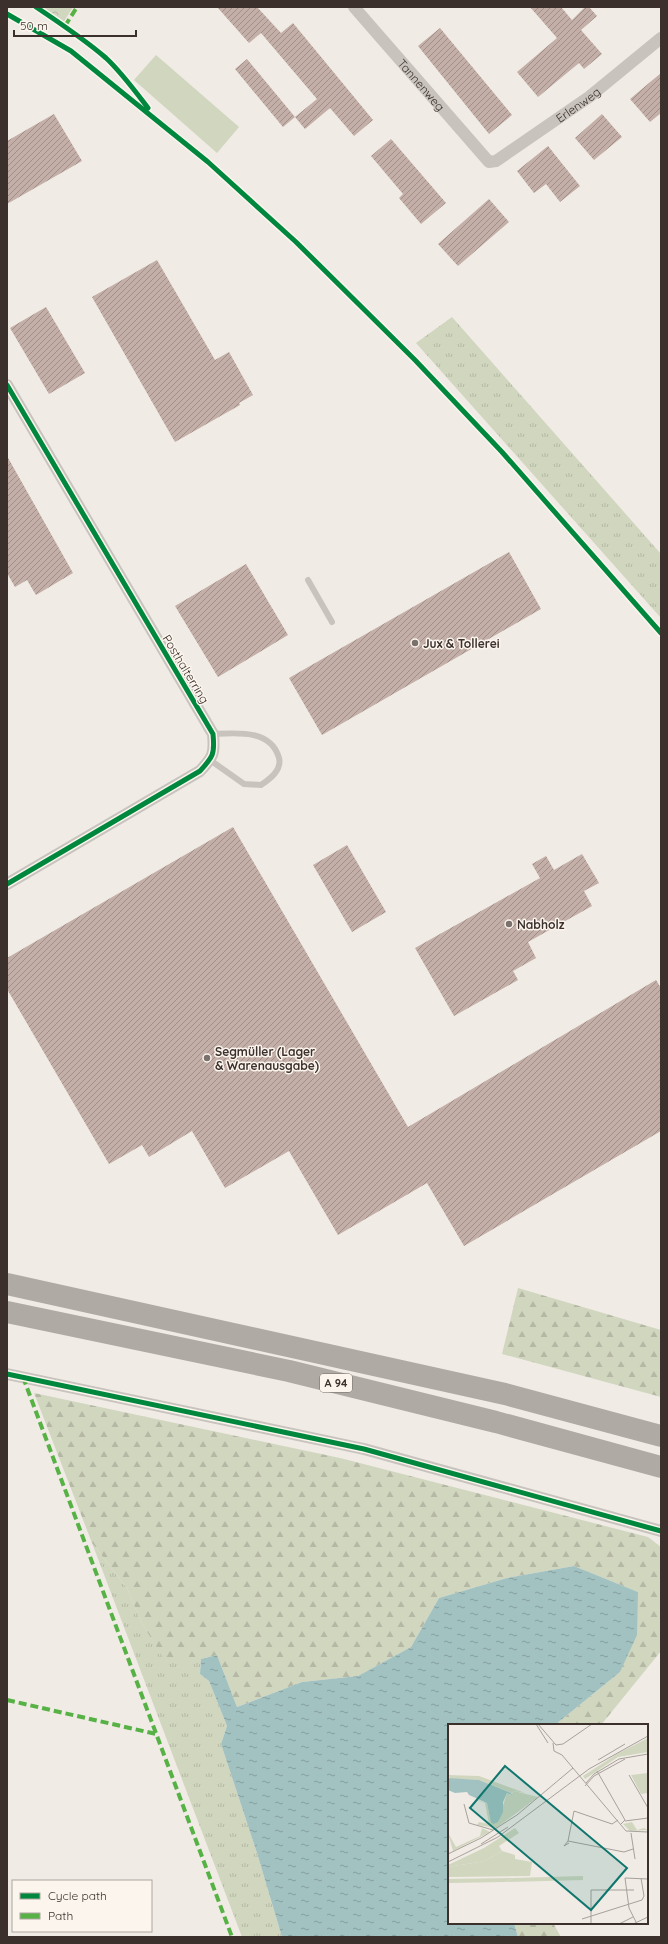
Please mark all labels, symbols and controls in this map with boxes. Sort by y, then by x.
scale bar [14,12,136,38]
text: 50 m [20,18,48,33]
street label: Tannenweg [395,56,448,114]
street label: Erlenweg [553,84,603,125]
street label: Posthalterring [160,632,212,706]
place label: Jux & Tollerei [423,636,500,651]
marker: Jux & Tollerei [410,638,420,648]
place label: Nabholz [517,917,565,932]
marker: Nabholz [504,919,514,929]
place label: Segmüller (Lager & Warenausgabe) [215,1044,319,1073]
marker: Segmüller (Lager & Warenausgabe) [202,1053,212,1063]
road number: A 94 [320,1374,352,1392]
inset map [448,1724,648,1924]
legend [12,1880,152,1932]
text: Cycle path [48,1888,107,1903]
text: Path [48,1908,73,1923]

